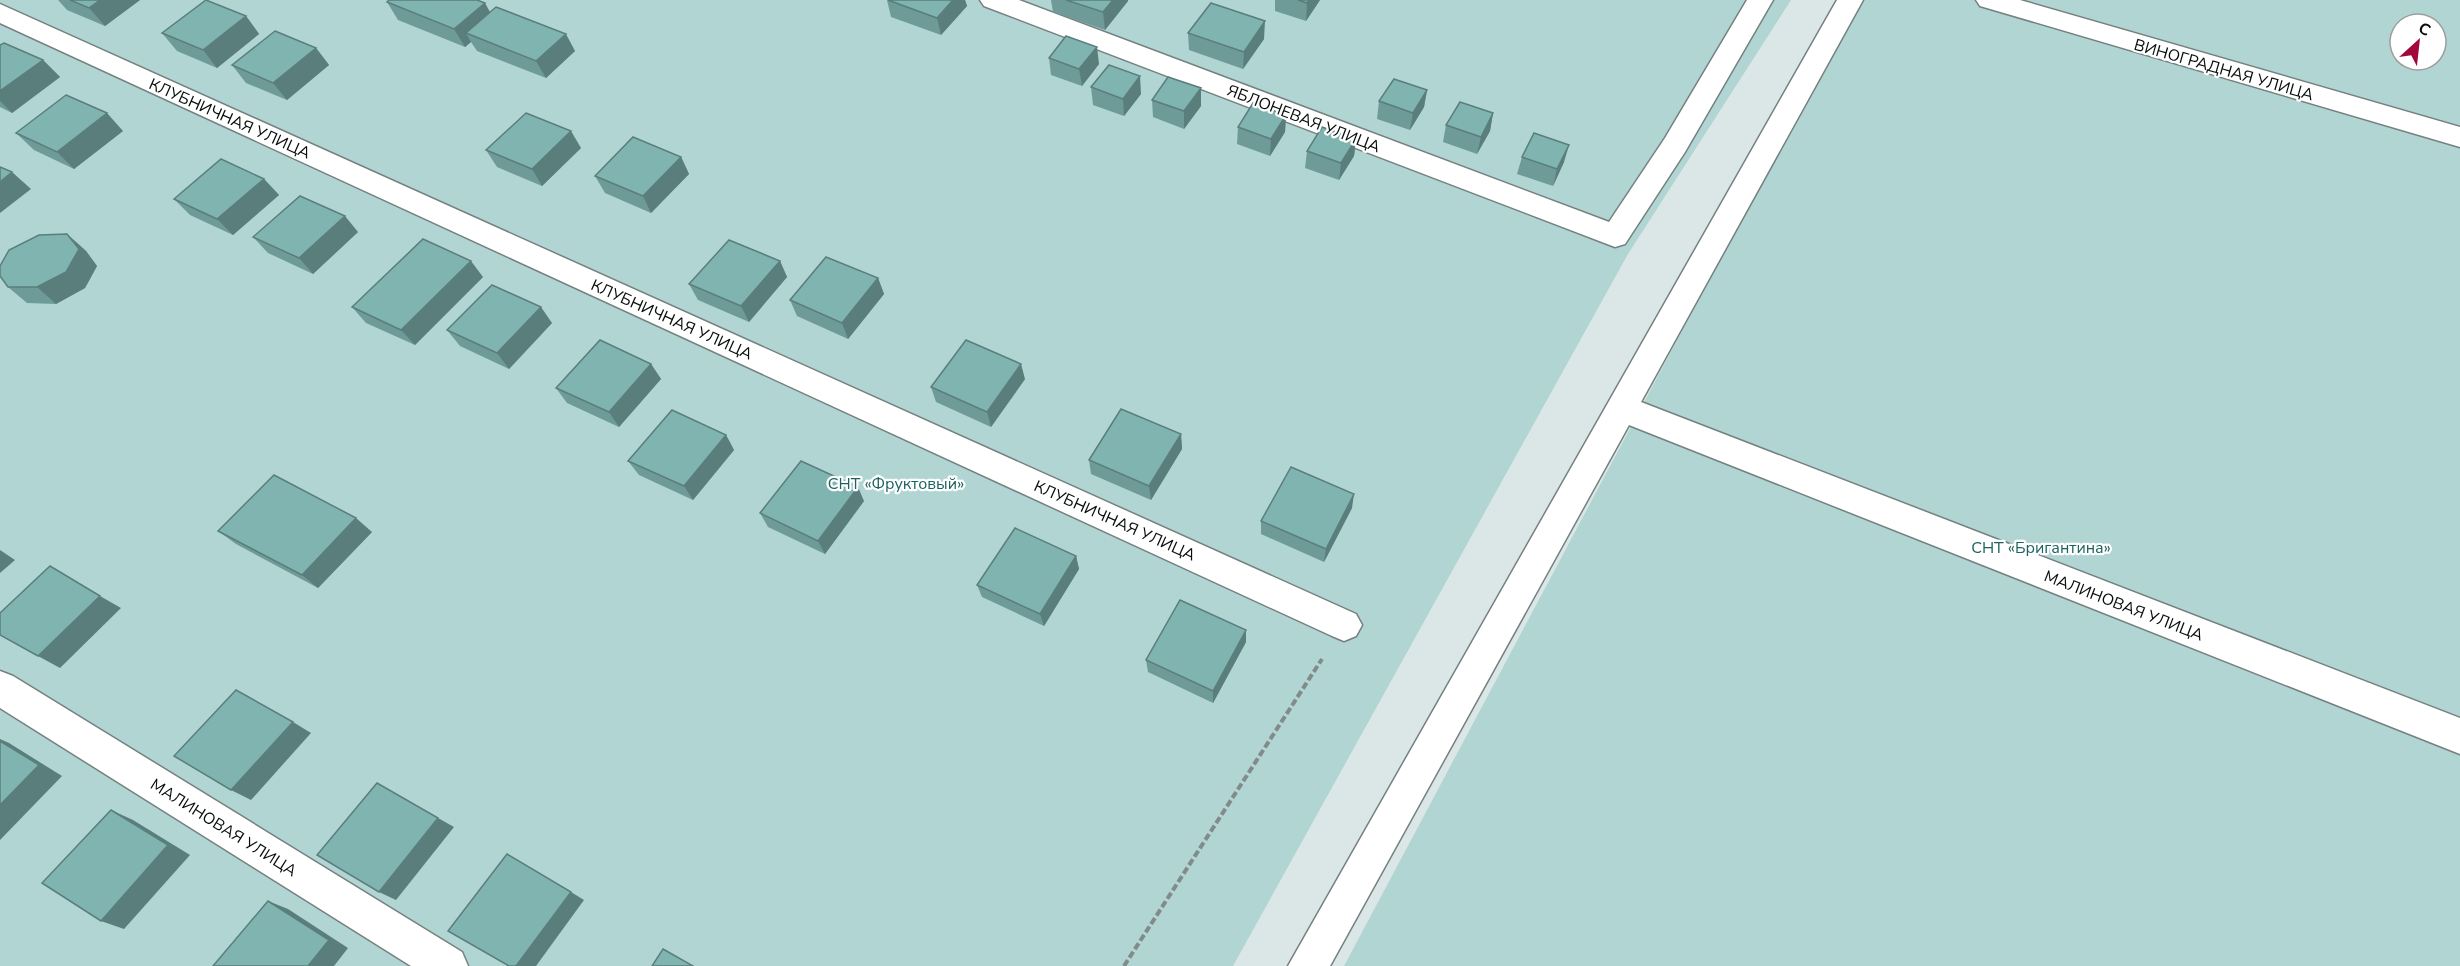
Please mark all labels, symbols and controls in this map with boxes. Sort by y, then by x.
north arrow [2388,12,2448,72]
text: С [2415,17,2434,42]
street label: ВИНОГРАДНАЯ УЛИЦА [2131,34,2316,106]
street label: КЛУБНИЧНАЯ УЛИЦА [145,73,314,165]
street label: ЯБЛОНЕВАЯ УЛИЦА [1224,80,1384,158]
street label: КЛУБНИЧНАЯ УЛИЦА [587,274,756,366]
park label: СНТ «Фруктовый» [828,473,964,495]
street label: КЛУБНИЧНАЯ УЛИЦА [1030,475,1199,567]
park label: СНТ «Бригантина» [1971,537,2111,559]
street label: МАЛИНОВАЯ УЛИЦА [2041,565,2207,647]
street label: МАЛИНОВАЯ УЛИЦА [146,774,301,882]

